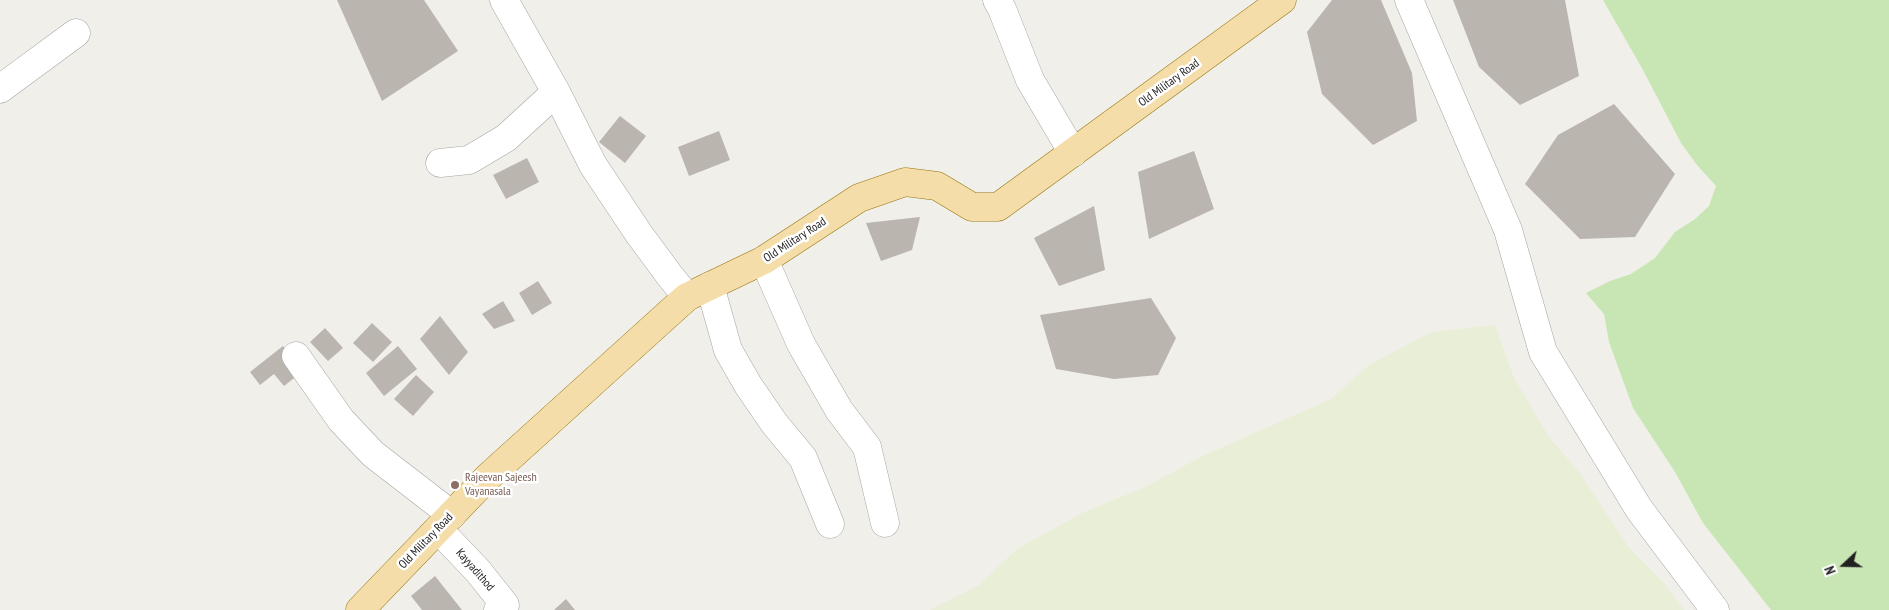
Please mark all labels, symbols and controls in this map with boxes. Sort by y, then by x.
street label: Old Military Road [1136,56,1202,110]
street label: Old Military Road [761,214,829,266]
place label: Rajeevan Sajeesh Vayanasala [465,471,537,499]
marker: Rajeevan Sajeesh Vayanasala [449,479,461,491]
street label: Old Military Road [396,510,456,572]
north arrow [1819,540,1869,590]
street label: Kayyadithod [453,546,497,594]
text: N [1820,564,1840,577]

